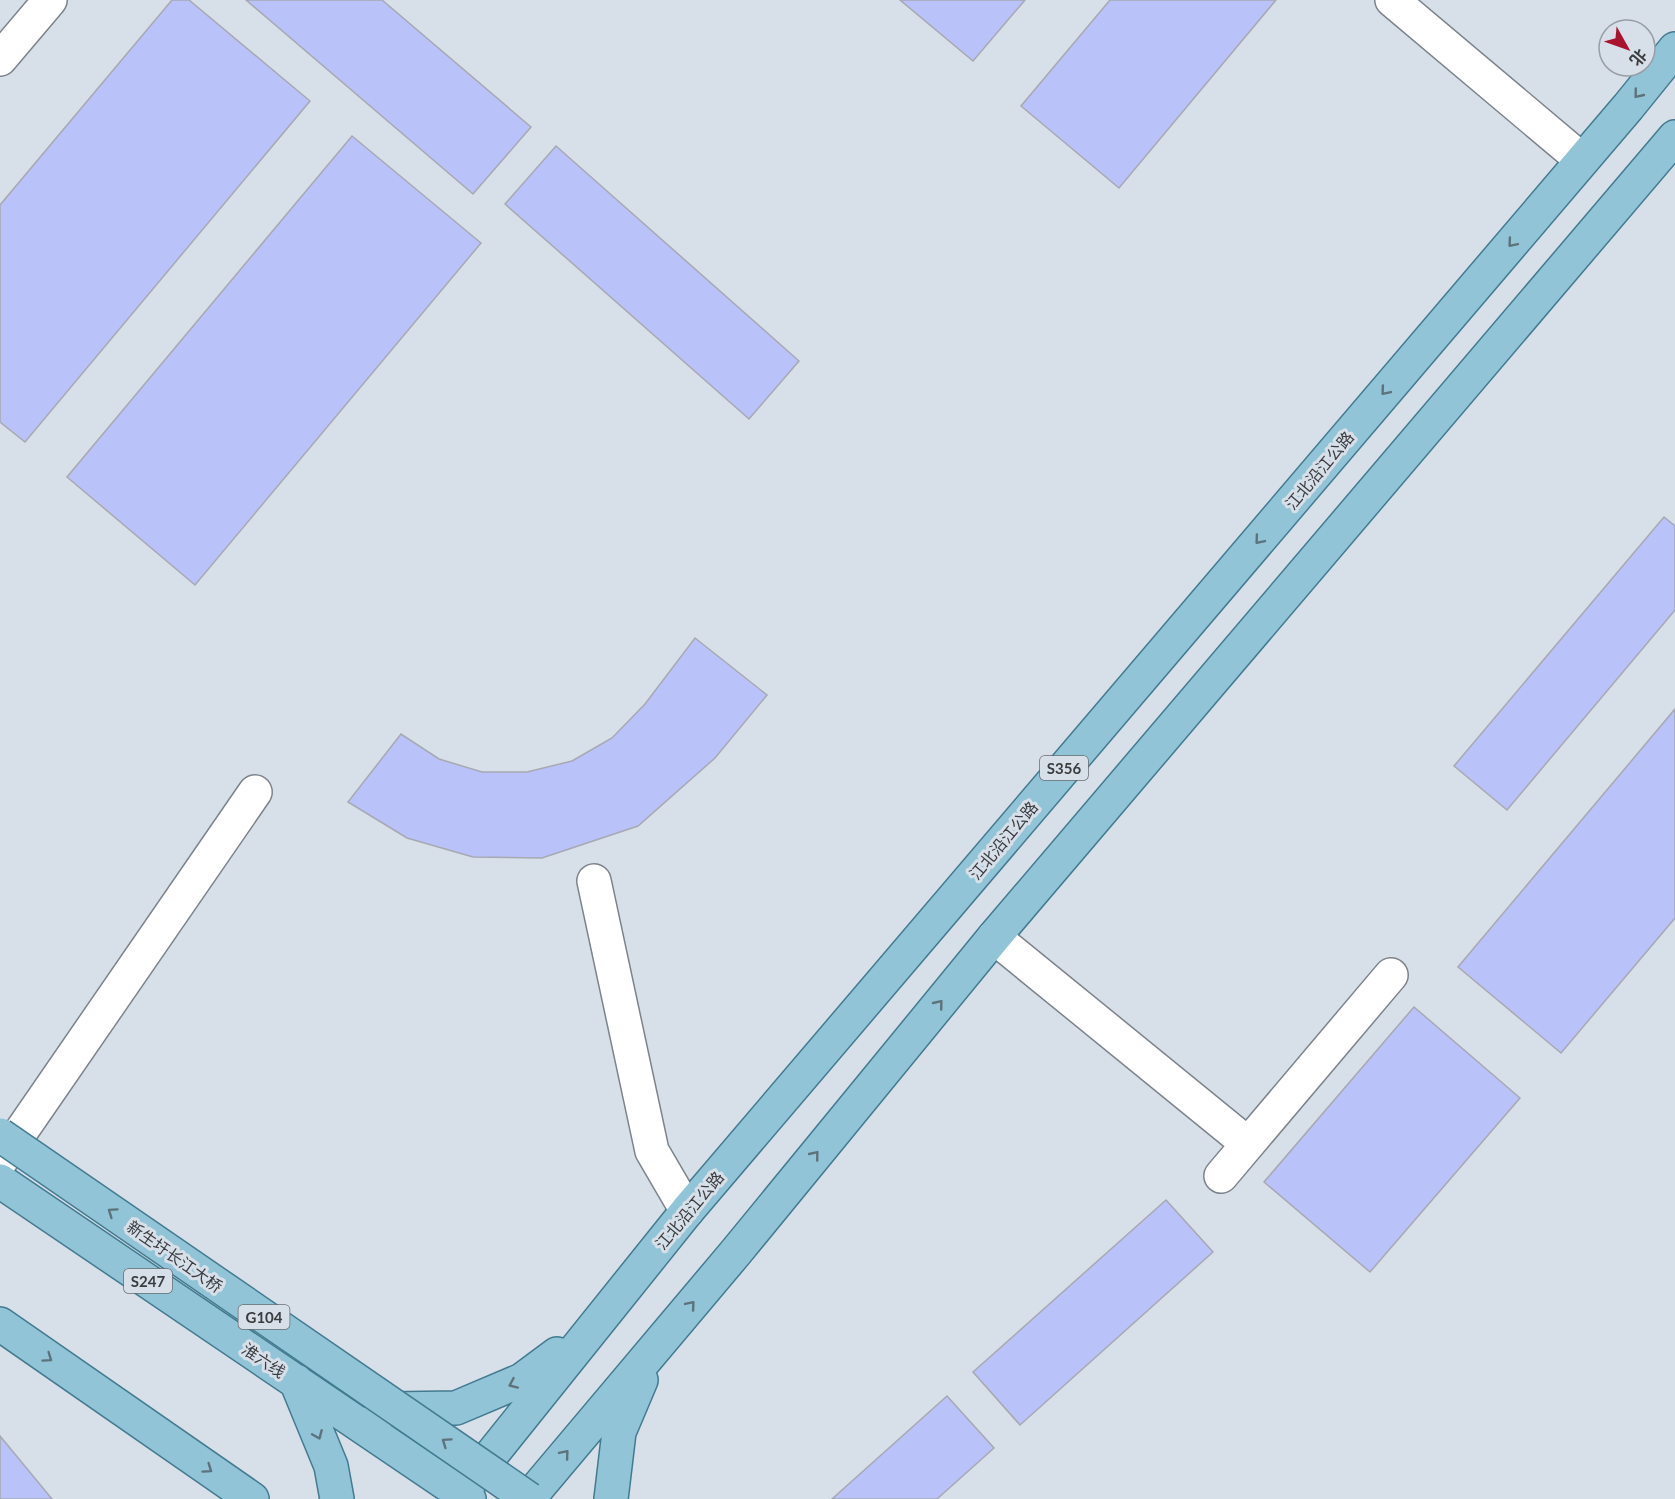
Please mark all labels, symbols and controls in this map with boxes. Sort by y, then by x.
north arrow [1597,18,1657,78]
text: 北 [1626,46,1651,70]
one-way arrow [1634,88,1645,99]
one-way arrow [1508,236,1519,247]
one-way arrow [1381,384,1392,395]
street label: 江北沿江公路 [1281,427,1357,513]
one-way arrow [1255,533,1266,544]
road number: S356 [1040,756,1088,780]
street label: 江北沿江公路 [965,797,1041,883]
one-way arrow [932,1000,943,1011]
one-way arrow [808,1151,819,1162]
street label: 江北沿江公路 [651,1167,727,1253]
one-way arrow [108,1208,119,1219]
street label: 新生圩长江大桥 [124,1216,226,1296]
road number: S247 [124,1269,172,1293]
one-way arrow [684,1301,695,1312]
road number: G104 [238,1305,290,1329]
street label: 淮六线 [239,1339,289,1381]
one-way arrow [41,1351,52,1362]
one-way arrow [509,1377,520,1389]
one-way arrow [311,1429,323,1440]
one-way arrow [441,1438,452,1449]
one-way arrow [558,1450,569,1461]
one-way arrow [202,1462,213,1473]

